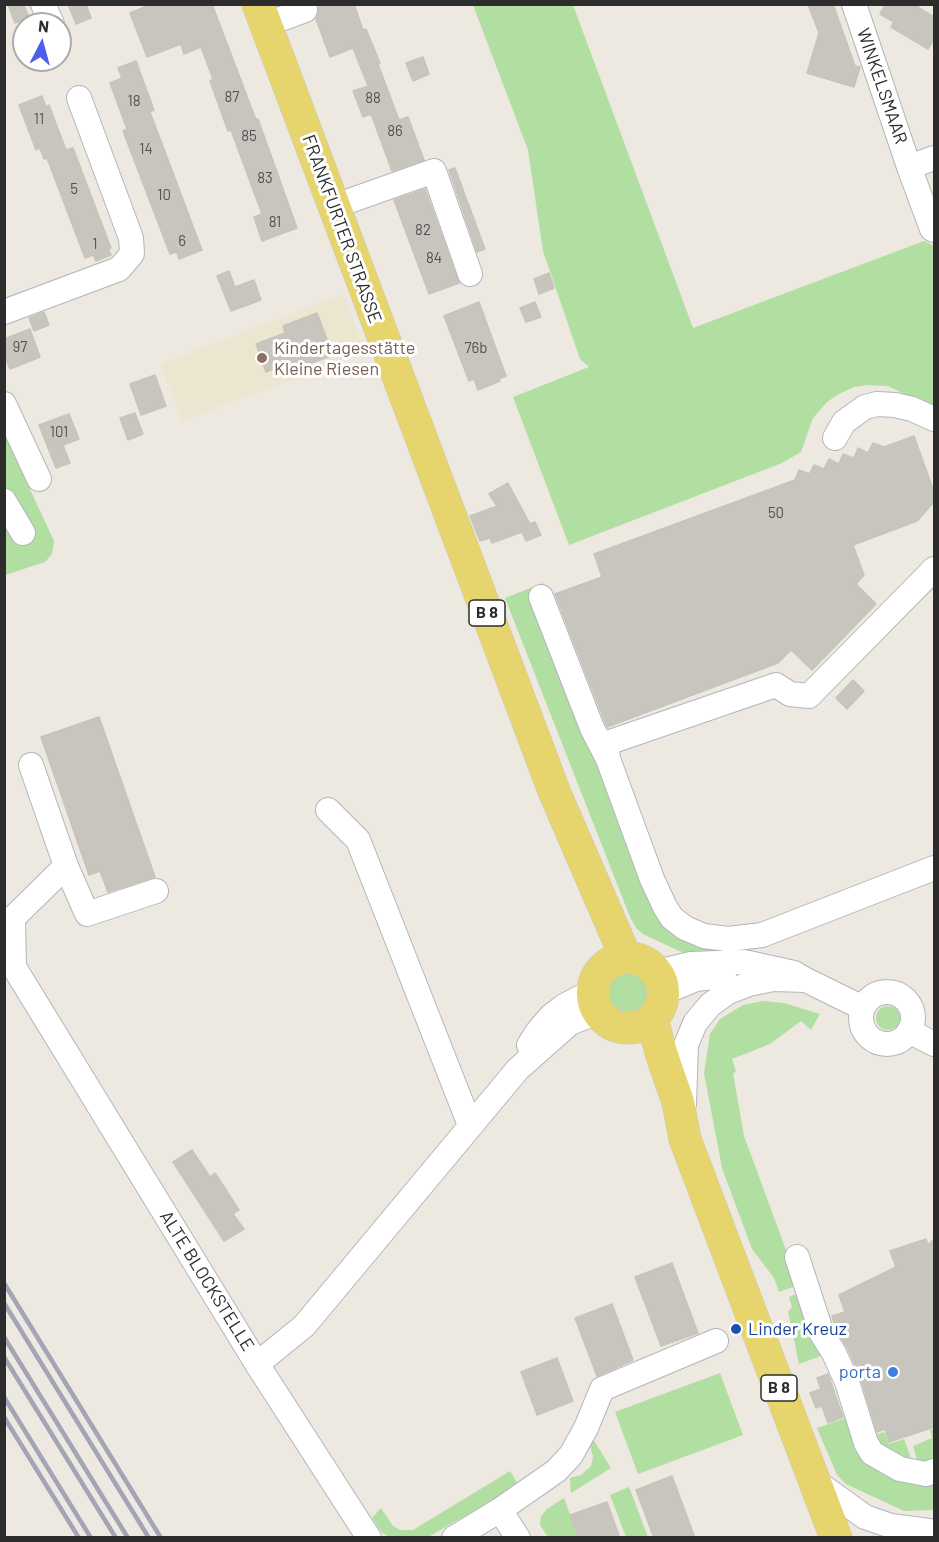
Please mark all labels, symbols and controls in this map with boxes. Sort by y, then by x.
north arrow [12,12,72,72]
text: N [37,16,50,36]
street label: WINKELSMAAR [852,25,912,147]
house number: 87 [225,88,239,106]
house number: 88 [365,89,381,107]
house number: 18 [127,92,141,110]
house number: 11 [34,110,44,128]
house number: 86 [387,122,403,140]
house number: 85 [241,127,257,145]
street label: FRANKFURTER STRASSE [298,132,386,326]
house number: 14 [139,140,153,158]
house number: 83 [257,169,273,187]
house number: 5 [70,180,78,198]
house number: 10 [157,186,171,204]
house number: 81 [269,213,281,231]
house number: 82 [415,221,431,239]
house number: 6 [178,232,186,250]
house number: 1 [92,235,98,253]
house number: 84 [426,249,442,267]
place label: Kindertagesstätte Kleine Riesen [274,337,415,380]
house number: 97 [13,338,27,356]
house number: 76b [464,339,488,357]
marker: Kindertagesstätte Kleine Riesen [255,351,269,365]
house number: 101 [50,423,68,441]
house number: 50 [768,504,784,522]
road number: B 8 [469,600,505,626]
street label: ALTE BLOCKSTELLE [155,1207,259,1355]
place label: Linder Kreuz [748,1318,847,1340]
marker: Linder Kreuz [729,1322,743,1336]
place label: porta [839,1361,881,1383]
marker: porta [886,1365,900,1379]
road number: B 8 [761,1375,797,1401]

